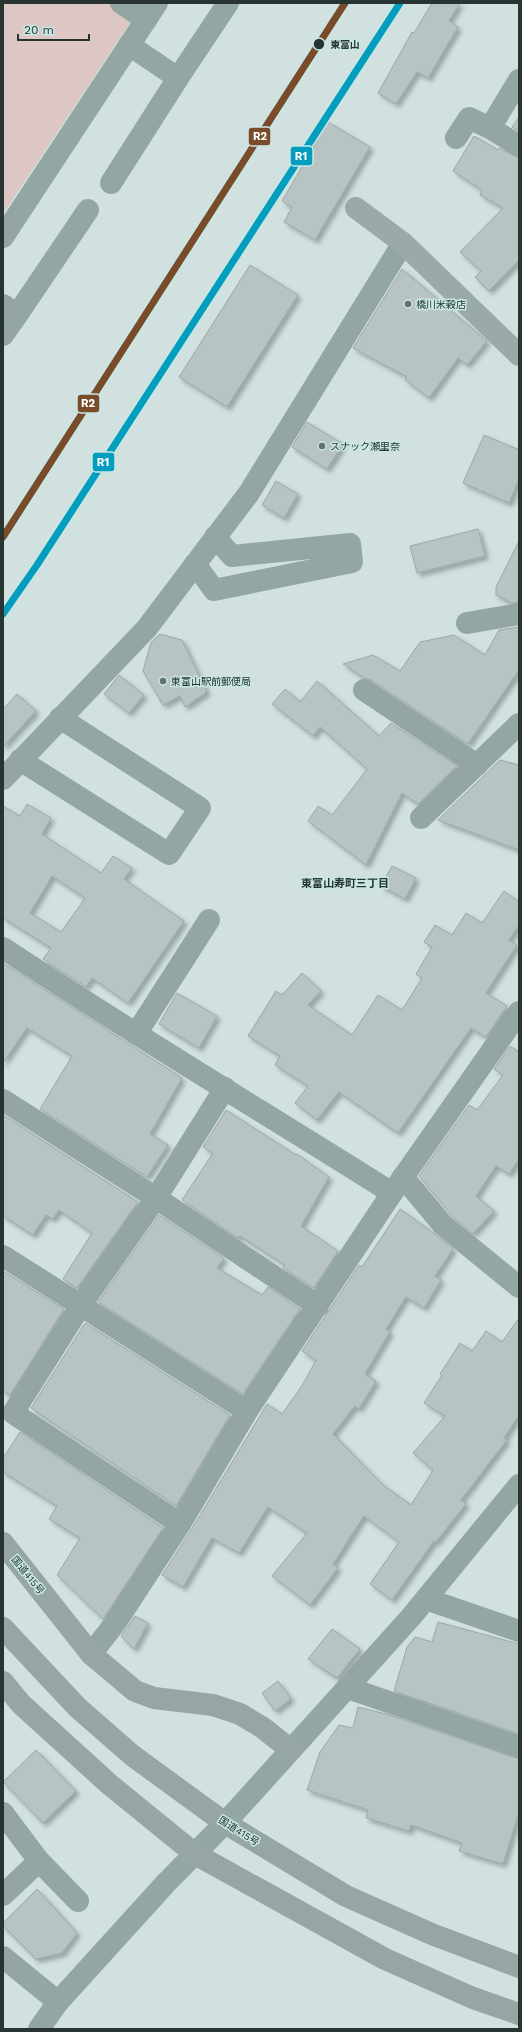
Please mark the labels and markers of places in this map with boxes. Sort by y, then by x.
marker: 東富山 [312,37,326,51]
place label: 東富山 [330,39,360,50]
marker: 橋川米穀店 [403,299,413,309]
place label: 橋川米穀店 [416,299,466,310]
marker: スナック瀬里奈 [317,441,327,451]
place label: スナック瀬里奈 [330,441,400,452]
marker: 東富山駅前郵便局 [158,676,168,686]
place label: 東富山駅前郵便局 [171,676,251,687]

